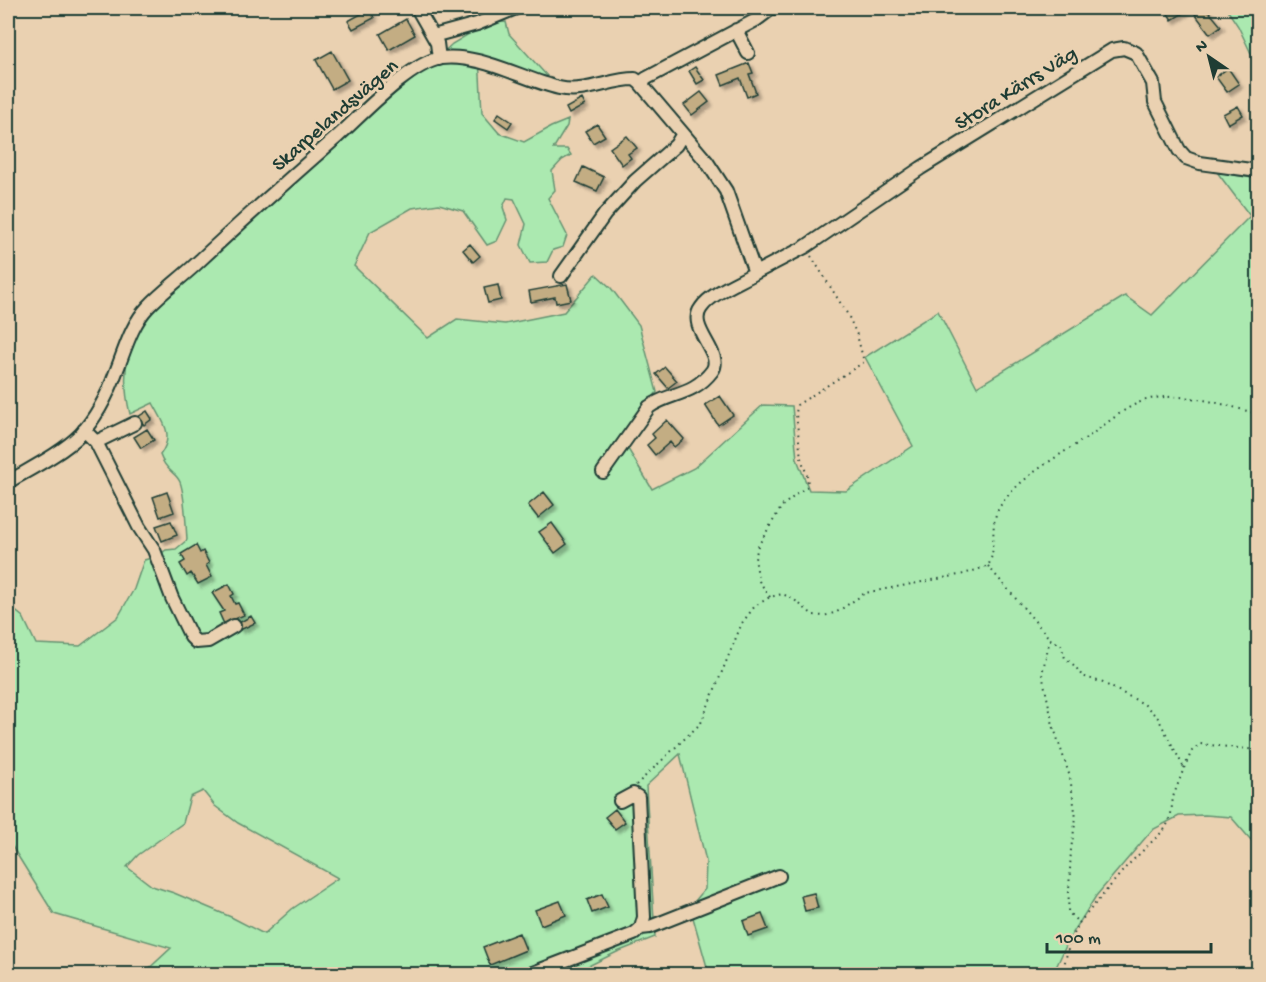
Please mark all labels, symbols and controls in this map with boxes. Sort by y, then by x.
north arrow [1179,27,1239,87]
text: N [1193,36,1213,58]
street label: Stora Kärrs Väg [951,42,1083,137]
street label: Skarpelandsvägen [268,55,405,178]
scale bar [1047,916,1210,954]
text: 100 m [1055,929,1101,950]

